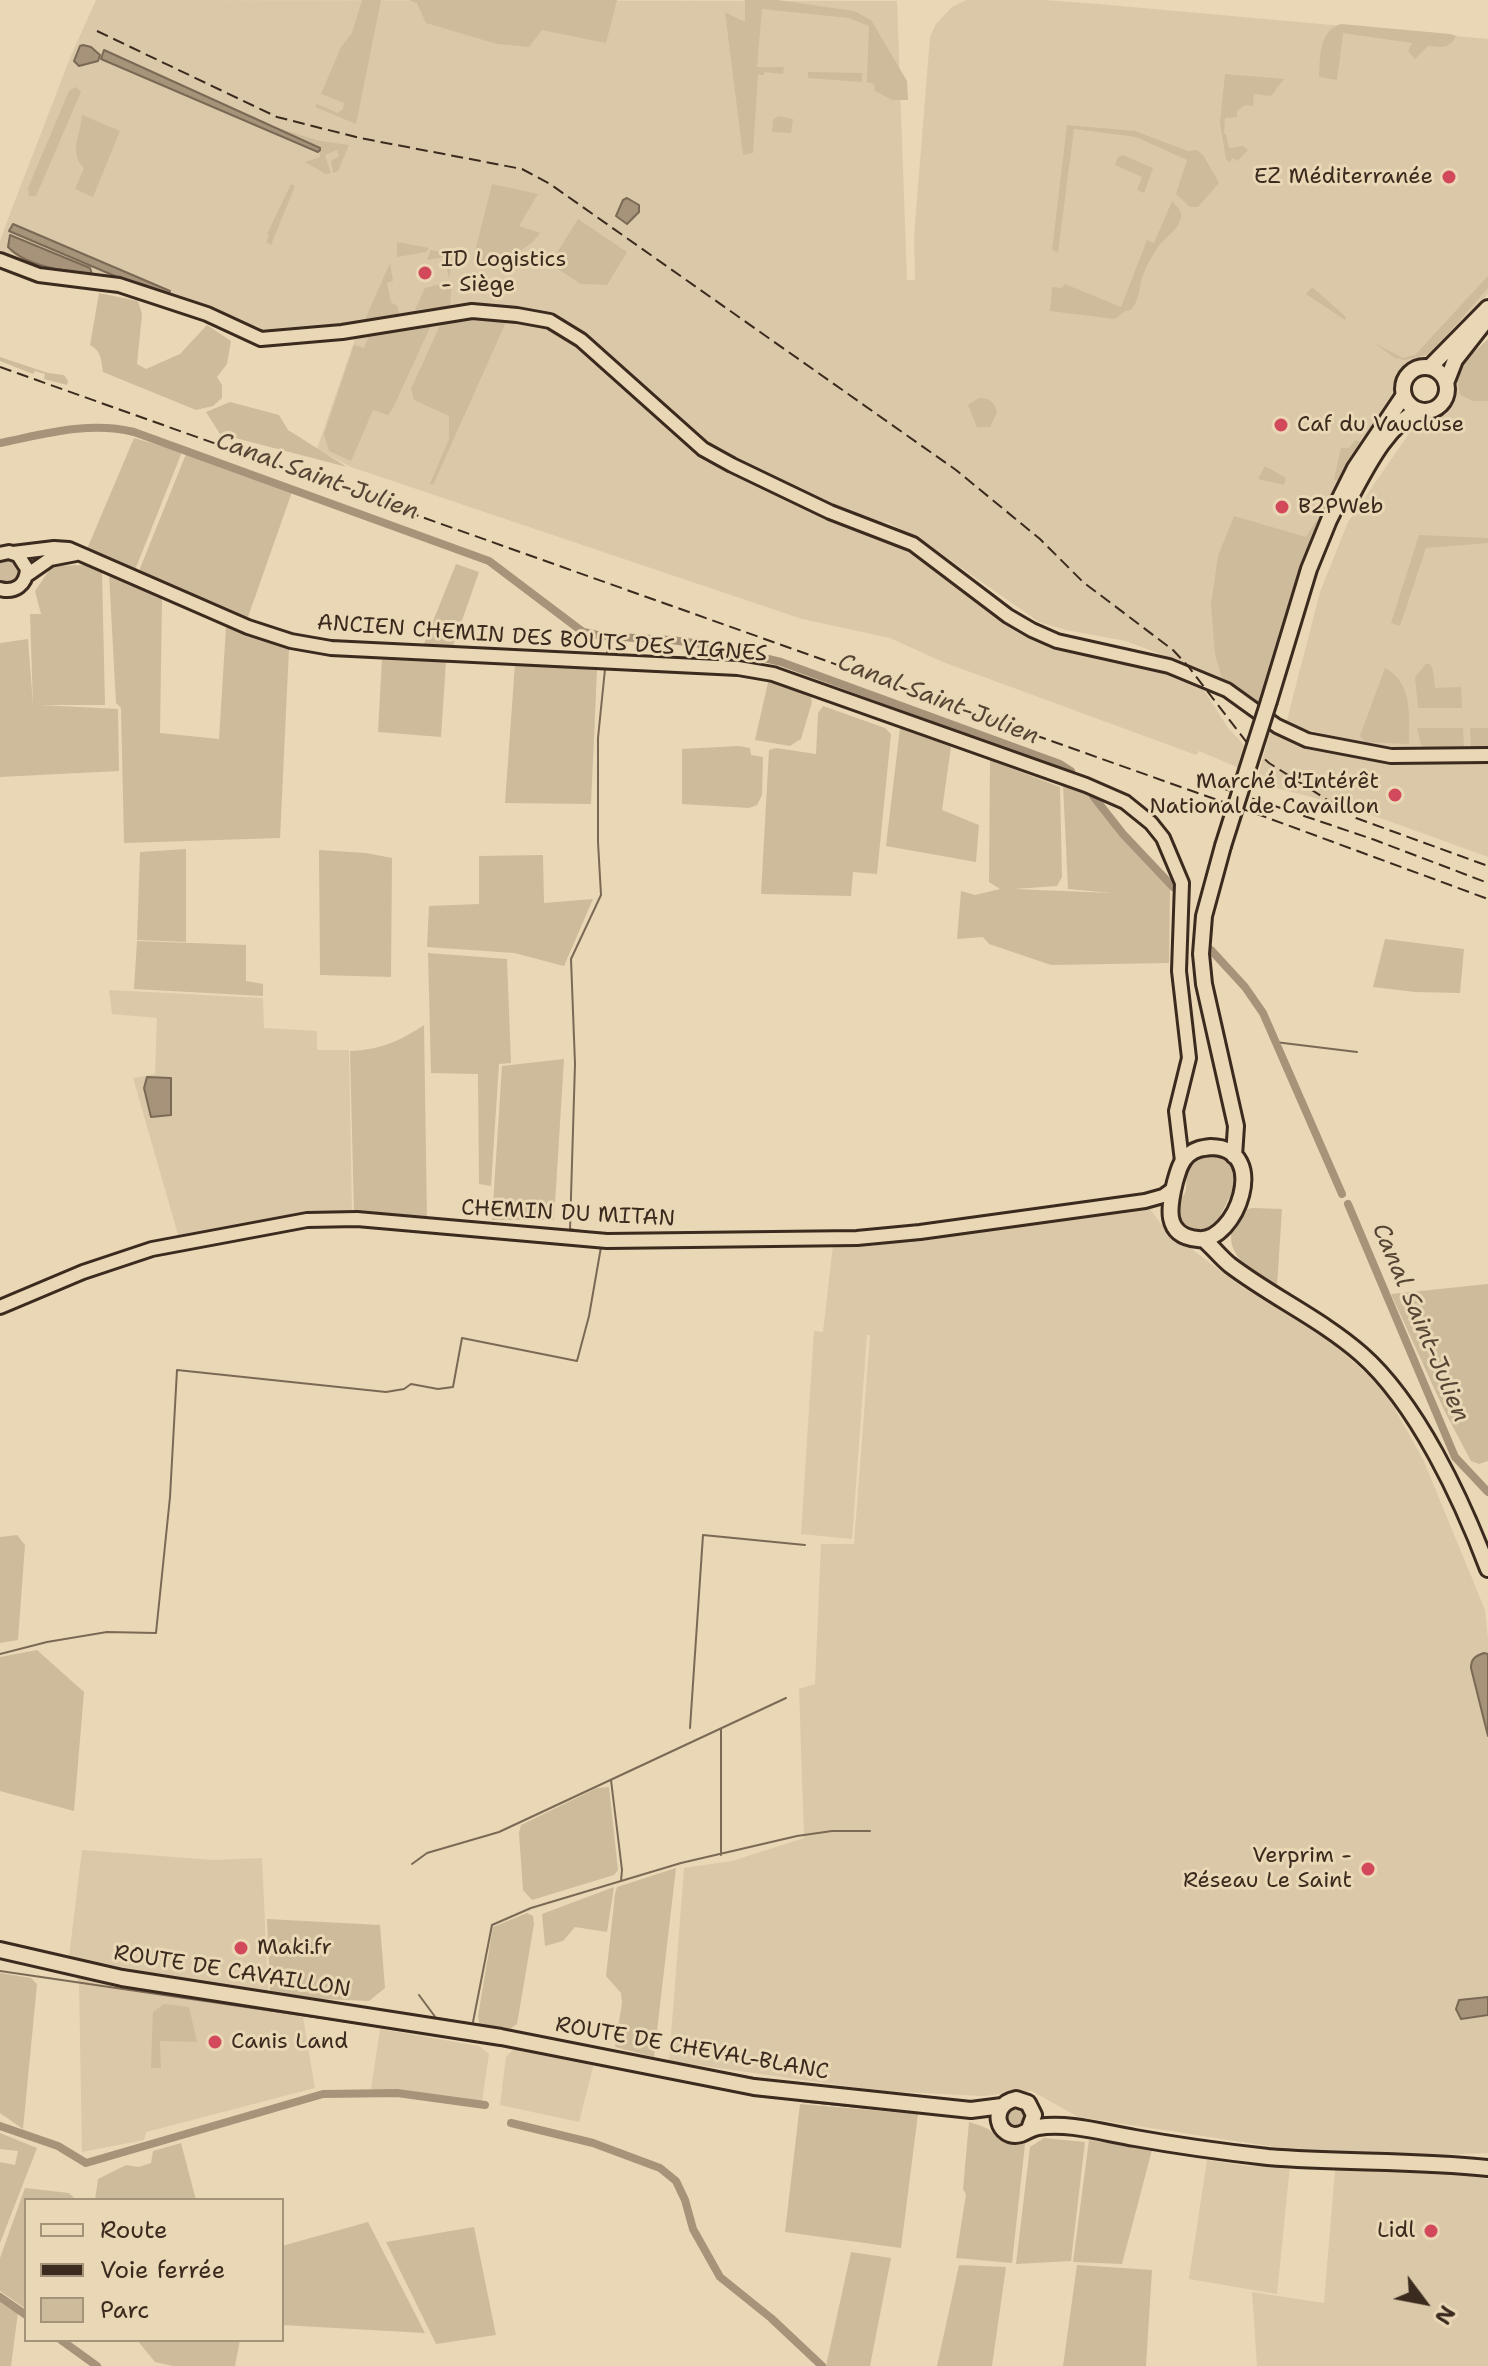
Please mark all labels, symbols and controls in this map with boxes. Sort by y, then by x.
place label: EZ Méditerranée [1254,164,1433,190]
marker: EZ Méditerranée [1440,168,1458,186]
place label: ID Logistics - Siège [441,247,566,298]
marker: ID Logistics - Siège [416,264,434,282]
place label: Caf du Vaucluse [1297,412,1464,438]
marker: Caf du Vaucluse [1272,416,1290,434]
water label: Canal Saint-Julien [212,427,422,527]
place label: B2PWeb [1298,494,1384,520]
marker: B2PWeb [1273,498,1291,516]
street label: ANCIEN CHEMIN DES BOUTS DES VIGNES [316,610,768,668]
water label: Canal Saint-Julien [833,648,1043,752]
place label: Marché d'Intérêt National de Cavaillon [1149,769,1379,820]
marker: Marché d'Intérêt National de Cavaillon [1386,786,1404,804]
street label: CHEMIN DU MITAN [460,1195,676,1233]
water label: Canal Saint-Julien [1365,1219,1475,1427]
place label: Verprim - Réseau Le Saint [1183,1843,1352,1894]
marker: Verprim - Réseau Le Saint [1359,1860,1377,1878]
place label: Maki.fr [257,1935,332,1961]
marker: Maki.fr [232,1939,250,1957]
street label: ROUTE DE CAVAILLON [112,1940,352,2004]
street label: ROUTE DE CHEVAL-BLANC [553,2012,831,2086]
place label: Canis Land [231,2029,348,2055]
marker: Canis Land [206,2033,224,2051]
legend [24,2198,284,2342]
text: Route [100,2214,168,2246]
place label: Lidl [1377,2218,1415,2244]
marker: Lidl [1422,2222,1440,2240]
text: Voie ferrée [100,2254,225,2286]
north arrow [1384,2262,1464,2342]
text: Parc [100,2294,149,2326]
text: N [1428,2300,1462,2330]

